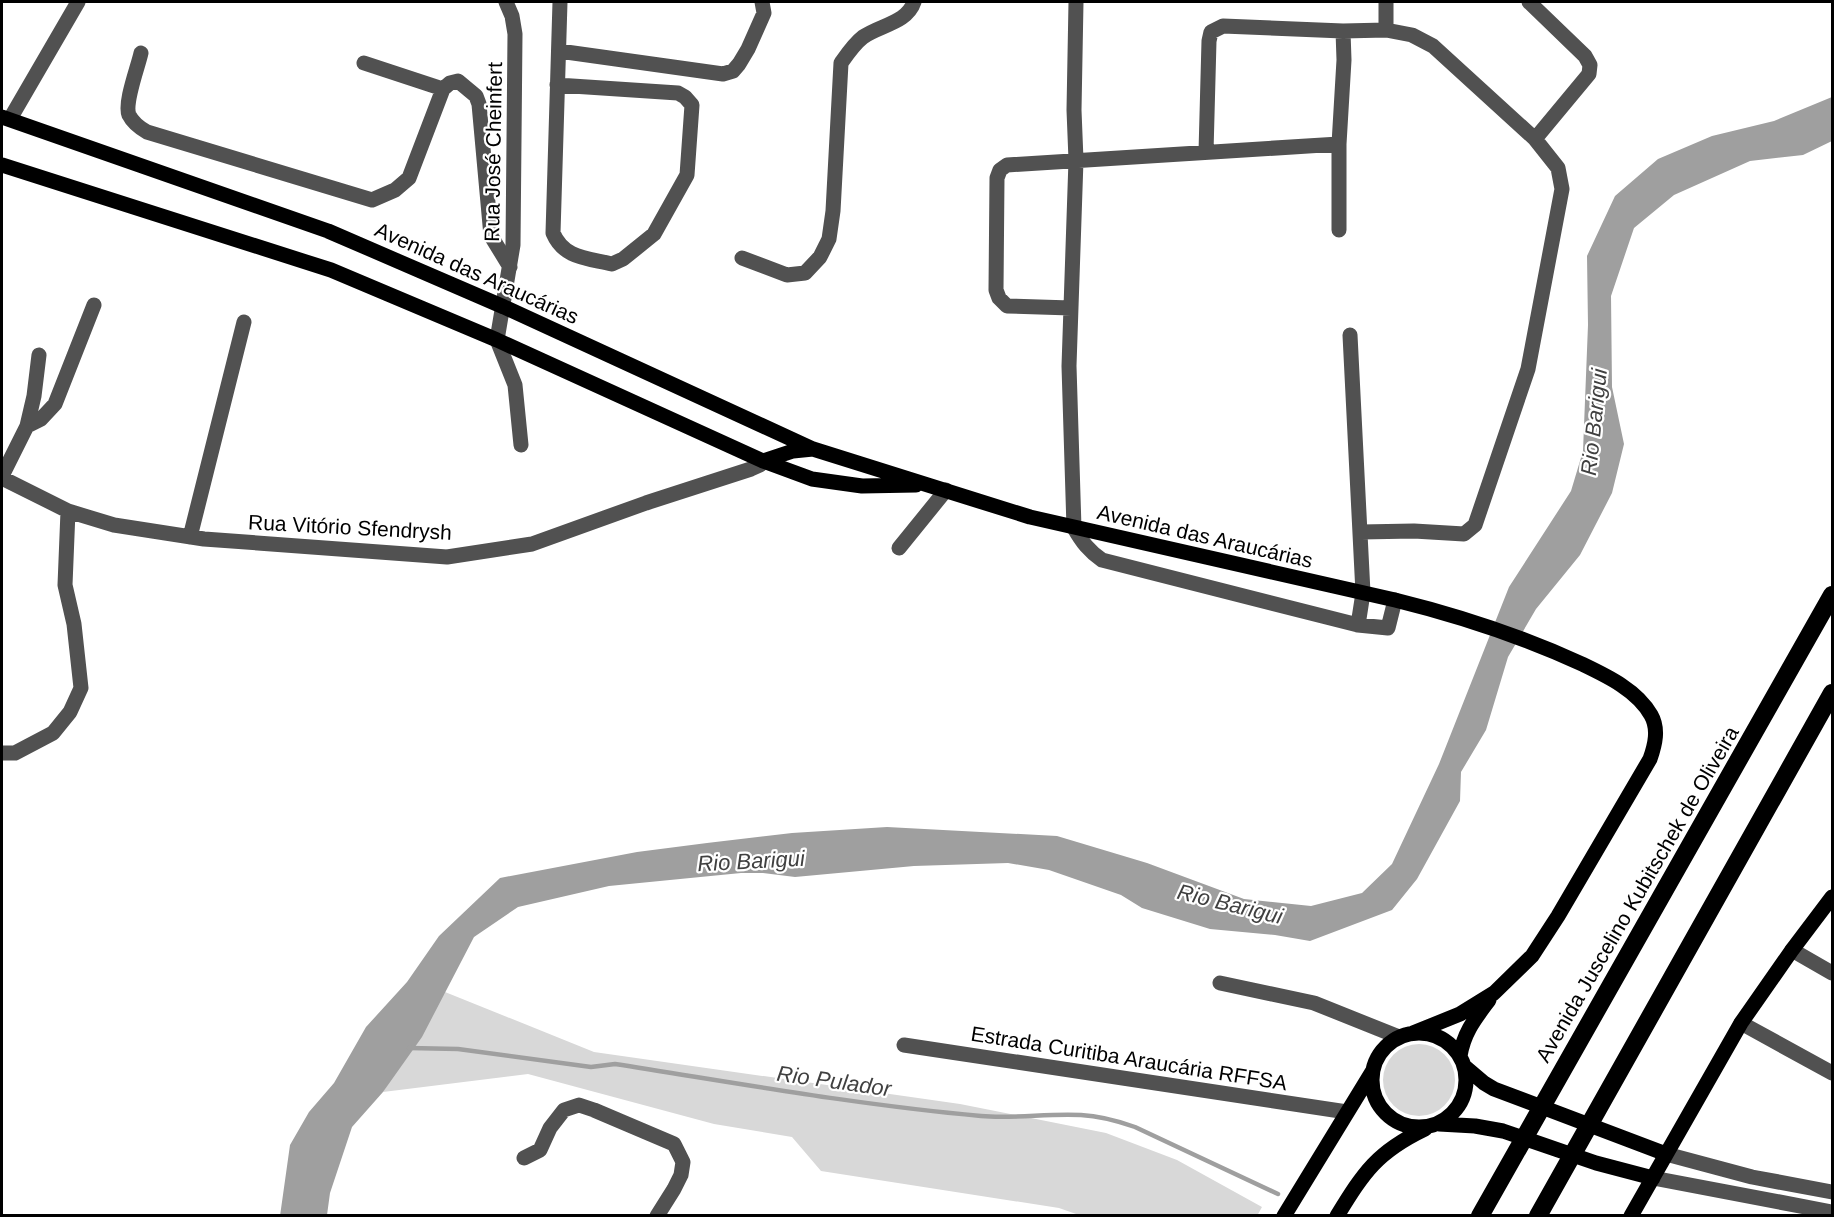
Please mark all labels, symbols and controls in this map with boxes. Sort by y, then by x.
street label: Rua José Cheinfert [480,62,506,242]
street label: Avenida das Araucárias [372,218,582,328]
water label: Rio Barigui [1576,366,1612,477]
street label: Avenida das Araucárias [1095,500,1315,572]
street label: Rua Vitório Sfendrysh [248,510,452,544]
street label: Avenida Juscelino Kubitschek de Oliveira [1531,722,1743,1066]
water label: Rio Barigui [697,846,806,876]
water label: Rio Barigui [1175,879,1286,929]
street label: Estrada Curitiba Araucária RFFSA [969,1022,1289,1094]
water label: Rio Pulador [775,1061,894,1102]

